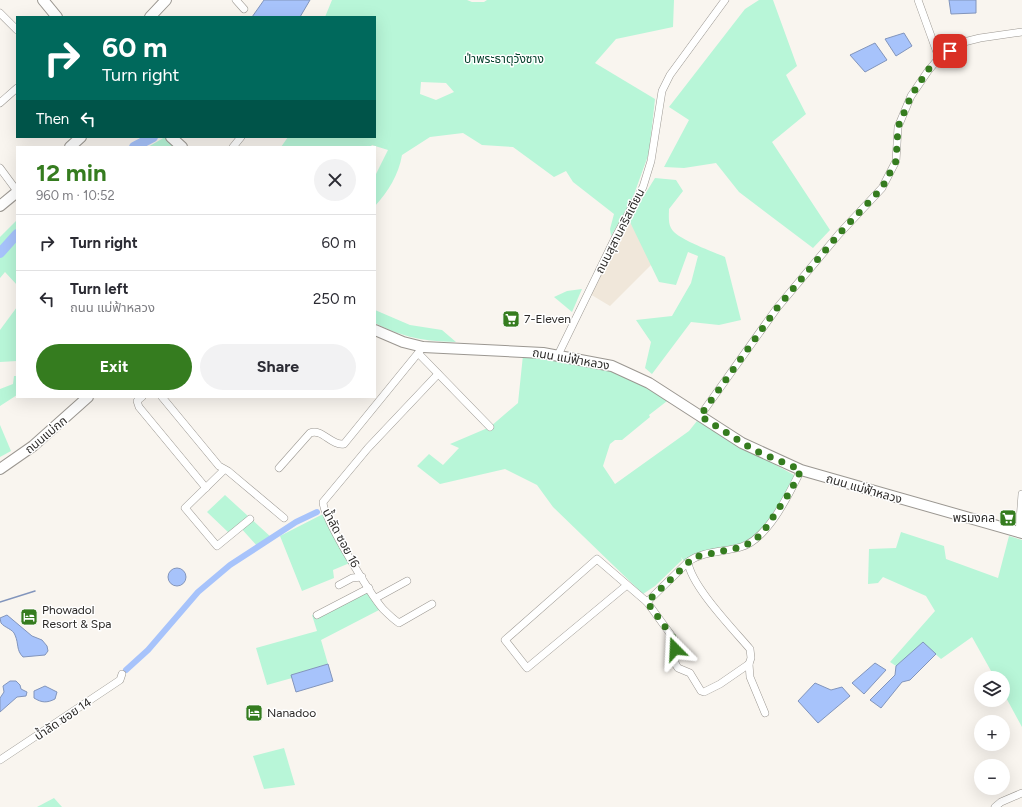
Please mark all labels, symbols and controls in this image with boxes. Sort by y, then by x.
text: 60 m [102,30,167,64]
icon: right [36,32,88,84]
pin [933,34,967,68]
icon: arrive [939,40,961,62]
park label: ป่าพระธาตุวังซาง [464,52,544,66]
text: Turn right [102,64,179,86]
icon: left [77,108,99,130]
text: Then [36,110,69,128]
text: 12 min [36,158,107,187]
button: close [314,159,356,201]
street label: ถนนสุสานคริสเตียน [593,186,647,276]
text: 960 m · 10:52 [36,188,115,203]
icon: right [36,232,58,254]
text: Turn right [70,234,138,252]
text: 60 m [321,234,356,252]
text: Turn left [70,280,128,298]
icon: left [36,288,58,310]
text: 250 m [313,290,356,308]
text: ถนน แม่ฟ้าหลวง [70,300,155,315]
supermarket icon: 7-Eleven [501,309,521,329]
place label: 7-Eleven [524,312,571,326]
button: Exit [36,344,192,390]
button: Share [200,344,356,390]
street label: ถนน แม่ฟ้าหลวง [531,345,611,373]
street label: ถนนแม่กก [22,413,70,457]
street label: ถนน แม่ฟ้าหลวง [824,471,904,507]
street label: น้ำลัด ซอย 16 [320,505,364,570]
supermarket icon: พรมงคล [998,508,1018,528]
place label: พรมงคล [953,511,995,525]
place label: Phowadol Resort & Spa [42,603,111,631]
hotel icon: Phowadol Resort & Spa [19,607,39,627]
position arrow [654,628,696,670]
map controls [974,671,1010,795]
button: layers [974,671,1010,707]
street label: น้ำลัด ซอย 14 [31,693,95,743]
hotel icon: Nanadoo [244,703,264,723]
place label: Nanadoo [267,706,316,720]
button: + [974,715,1010,751]
button: − [974,759,1010,795]

